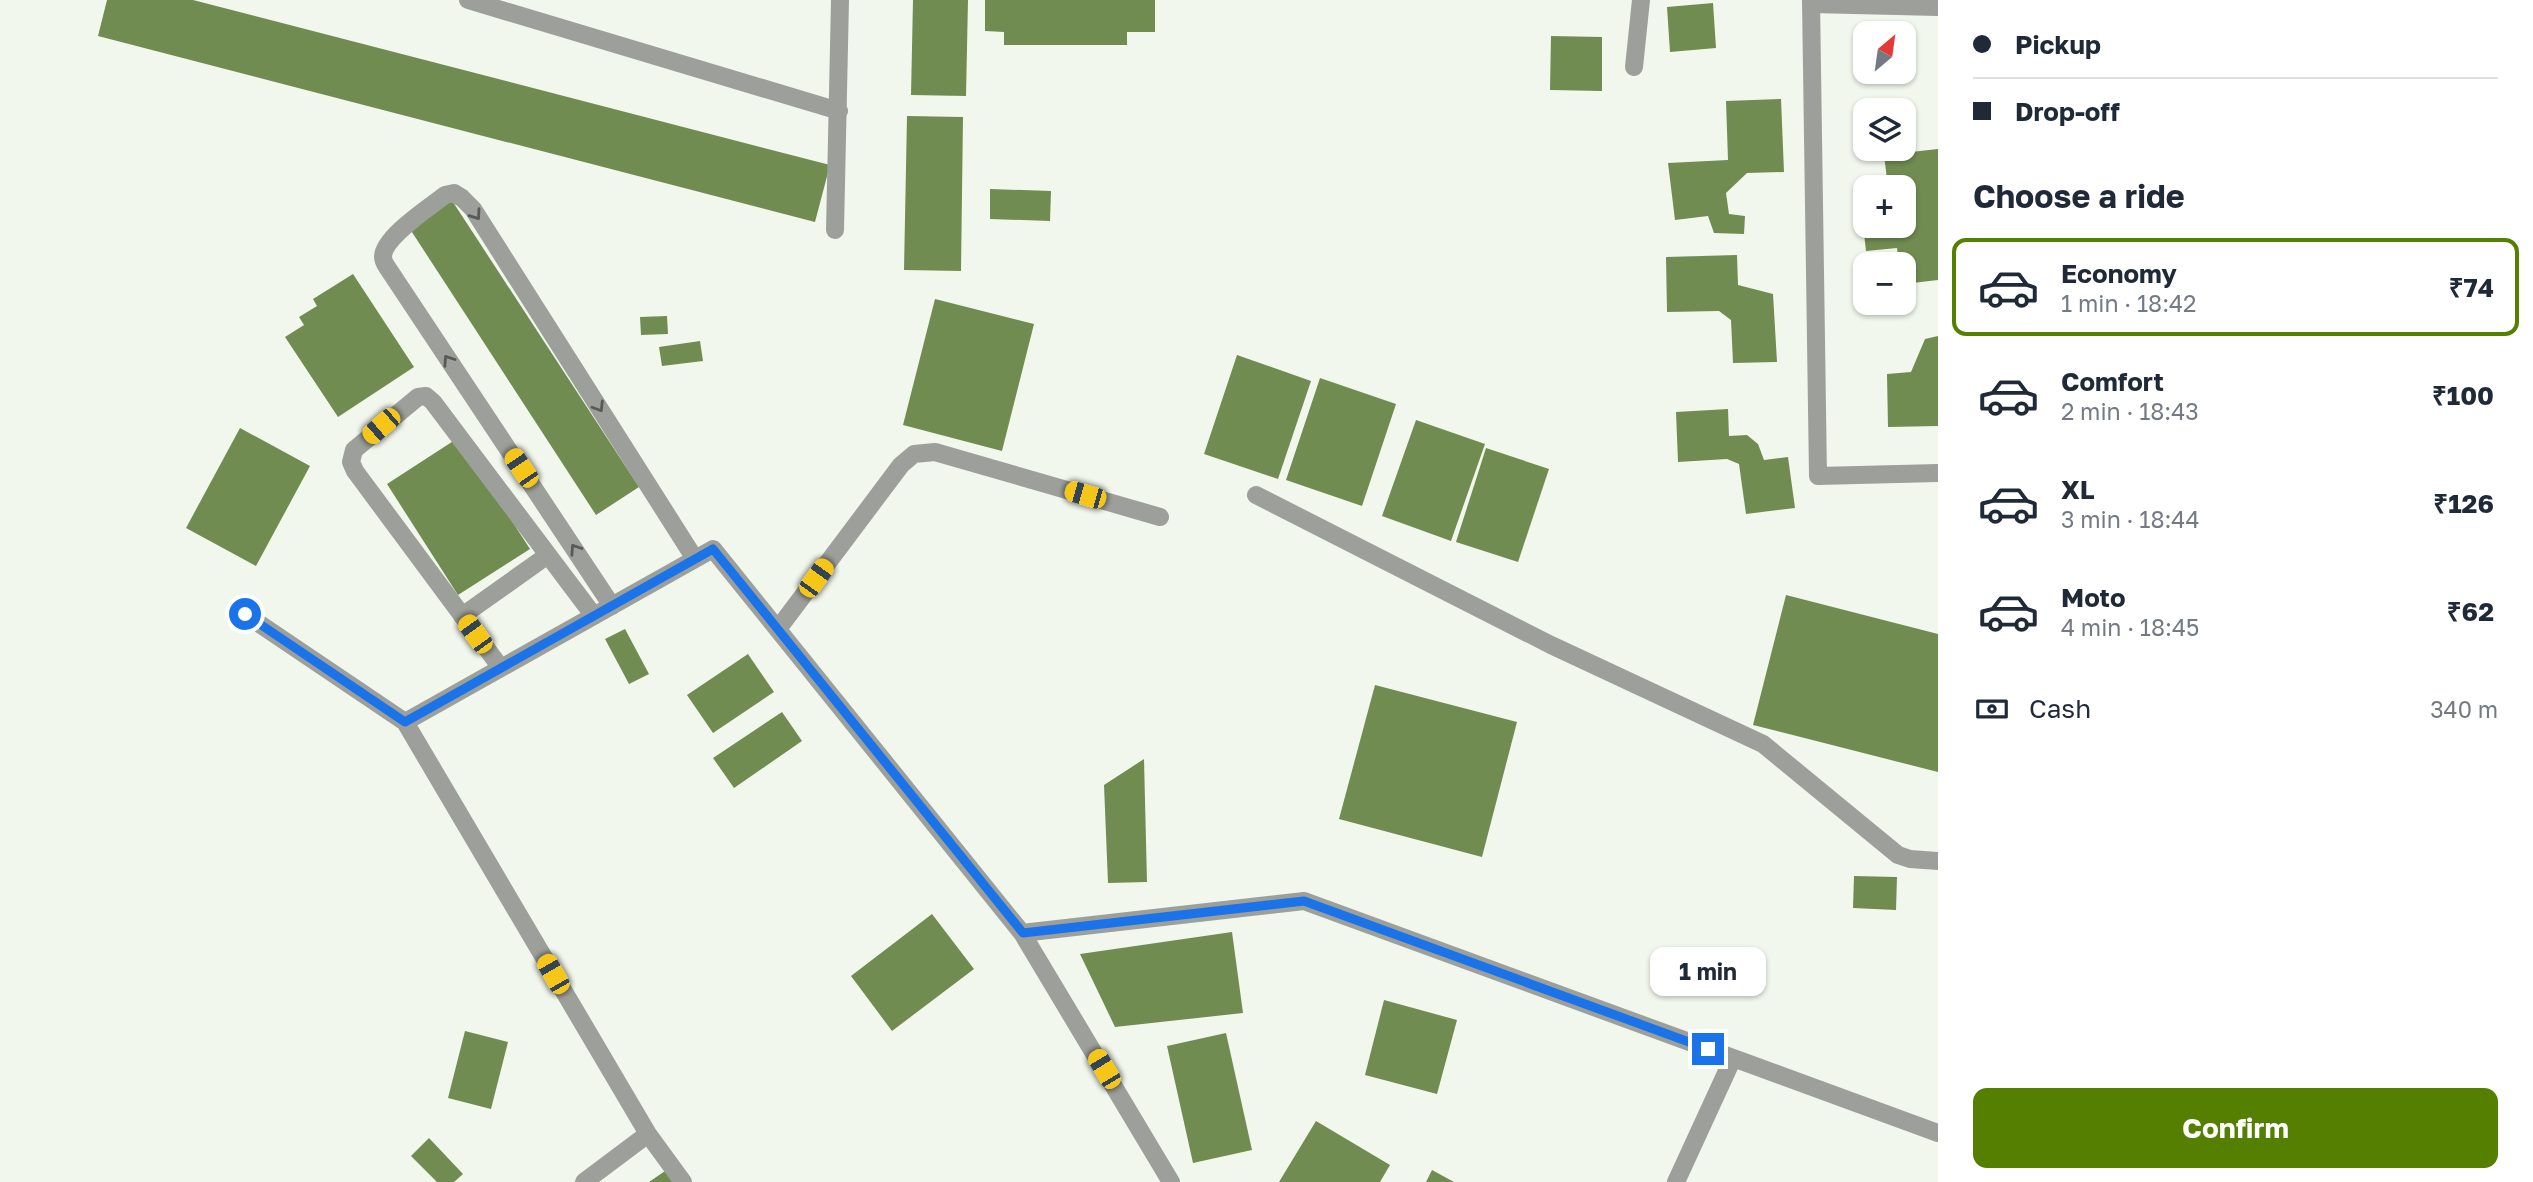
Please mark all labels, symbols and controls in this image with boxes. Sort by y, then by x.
north arrow [1853,21,1916,84]
map controls [1853,21,1916,315]
text: Pickup [2015,29,2101,60]
text: Drop-off [2015,96,2120,127]
button: layers [1853,98,1916,161]
button: + [1853,175,1916,238]
text: Choose a ride [1973,177,2185,215]
one-way arrow [468,207,480,220]
button: − [1853,252,1916,315]
icon: car [1977,256,2040,319]
text: Economy [2061,258,2177,289]
text: ₹74 [2449,272,2494,303]
text: 1 min · 18:42 [2061,289,2196,317]
one-way arrow [444,355,456,368]
icon: car [1977,364,2040,427]
text: Comfort [2061,366,2164,397]
text: ₹100 [2432,380,2494,411]
text: 2 min · 18:43 [2061,397,2199,425]
one-way arrow [590,399,603,412]
car [359,404,404,448]
car [501,445,542,491]
icon: car [1977,472,2040,535]
text: XL [2061,474,2095,505]
car [1062,479,1109,511]
text: ₹126 [2433,488,2494,519]
text: 3 min · 18:44 [2061,505,2199,533]
one-way arrow [570,544,583,557]
car [796,555,837,601]
icon: car [1977,580,2040,643]
text: Moto [2061,582,2126,613]
text: ₹62 [2447,596,2494,627]
route start [229,598,261,630]
car [455,611,496,657]
text: 4 min · 18:45 [2061,613,2199,641]
icon: cash [1973,690,2011,728]
text: Cash [2029,693,2091,724]
text: 340 m [2430,695,2498,723]
callout: 1 min [1650,948,1766,996]
car [534,951,573,997]
text: 1 min [1679,957,1737,985]
route end [1692,1033,1724,1065]
car [1085,1046,1124,1092]
button: Confirm [1973,1088,2498,1168]

